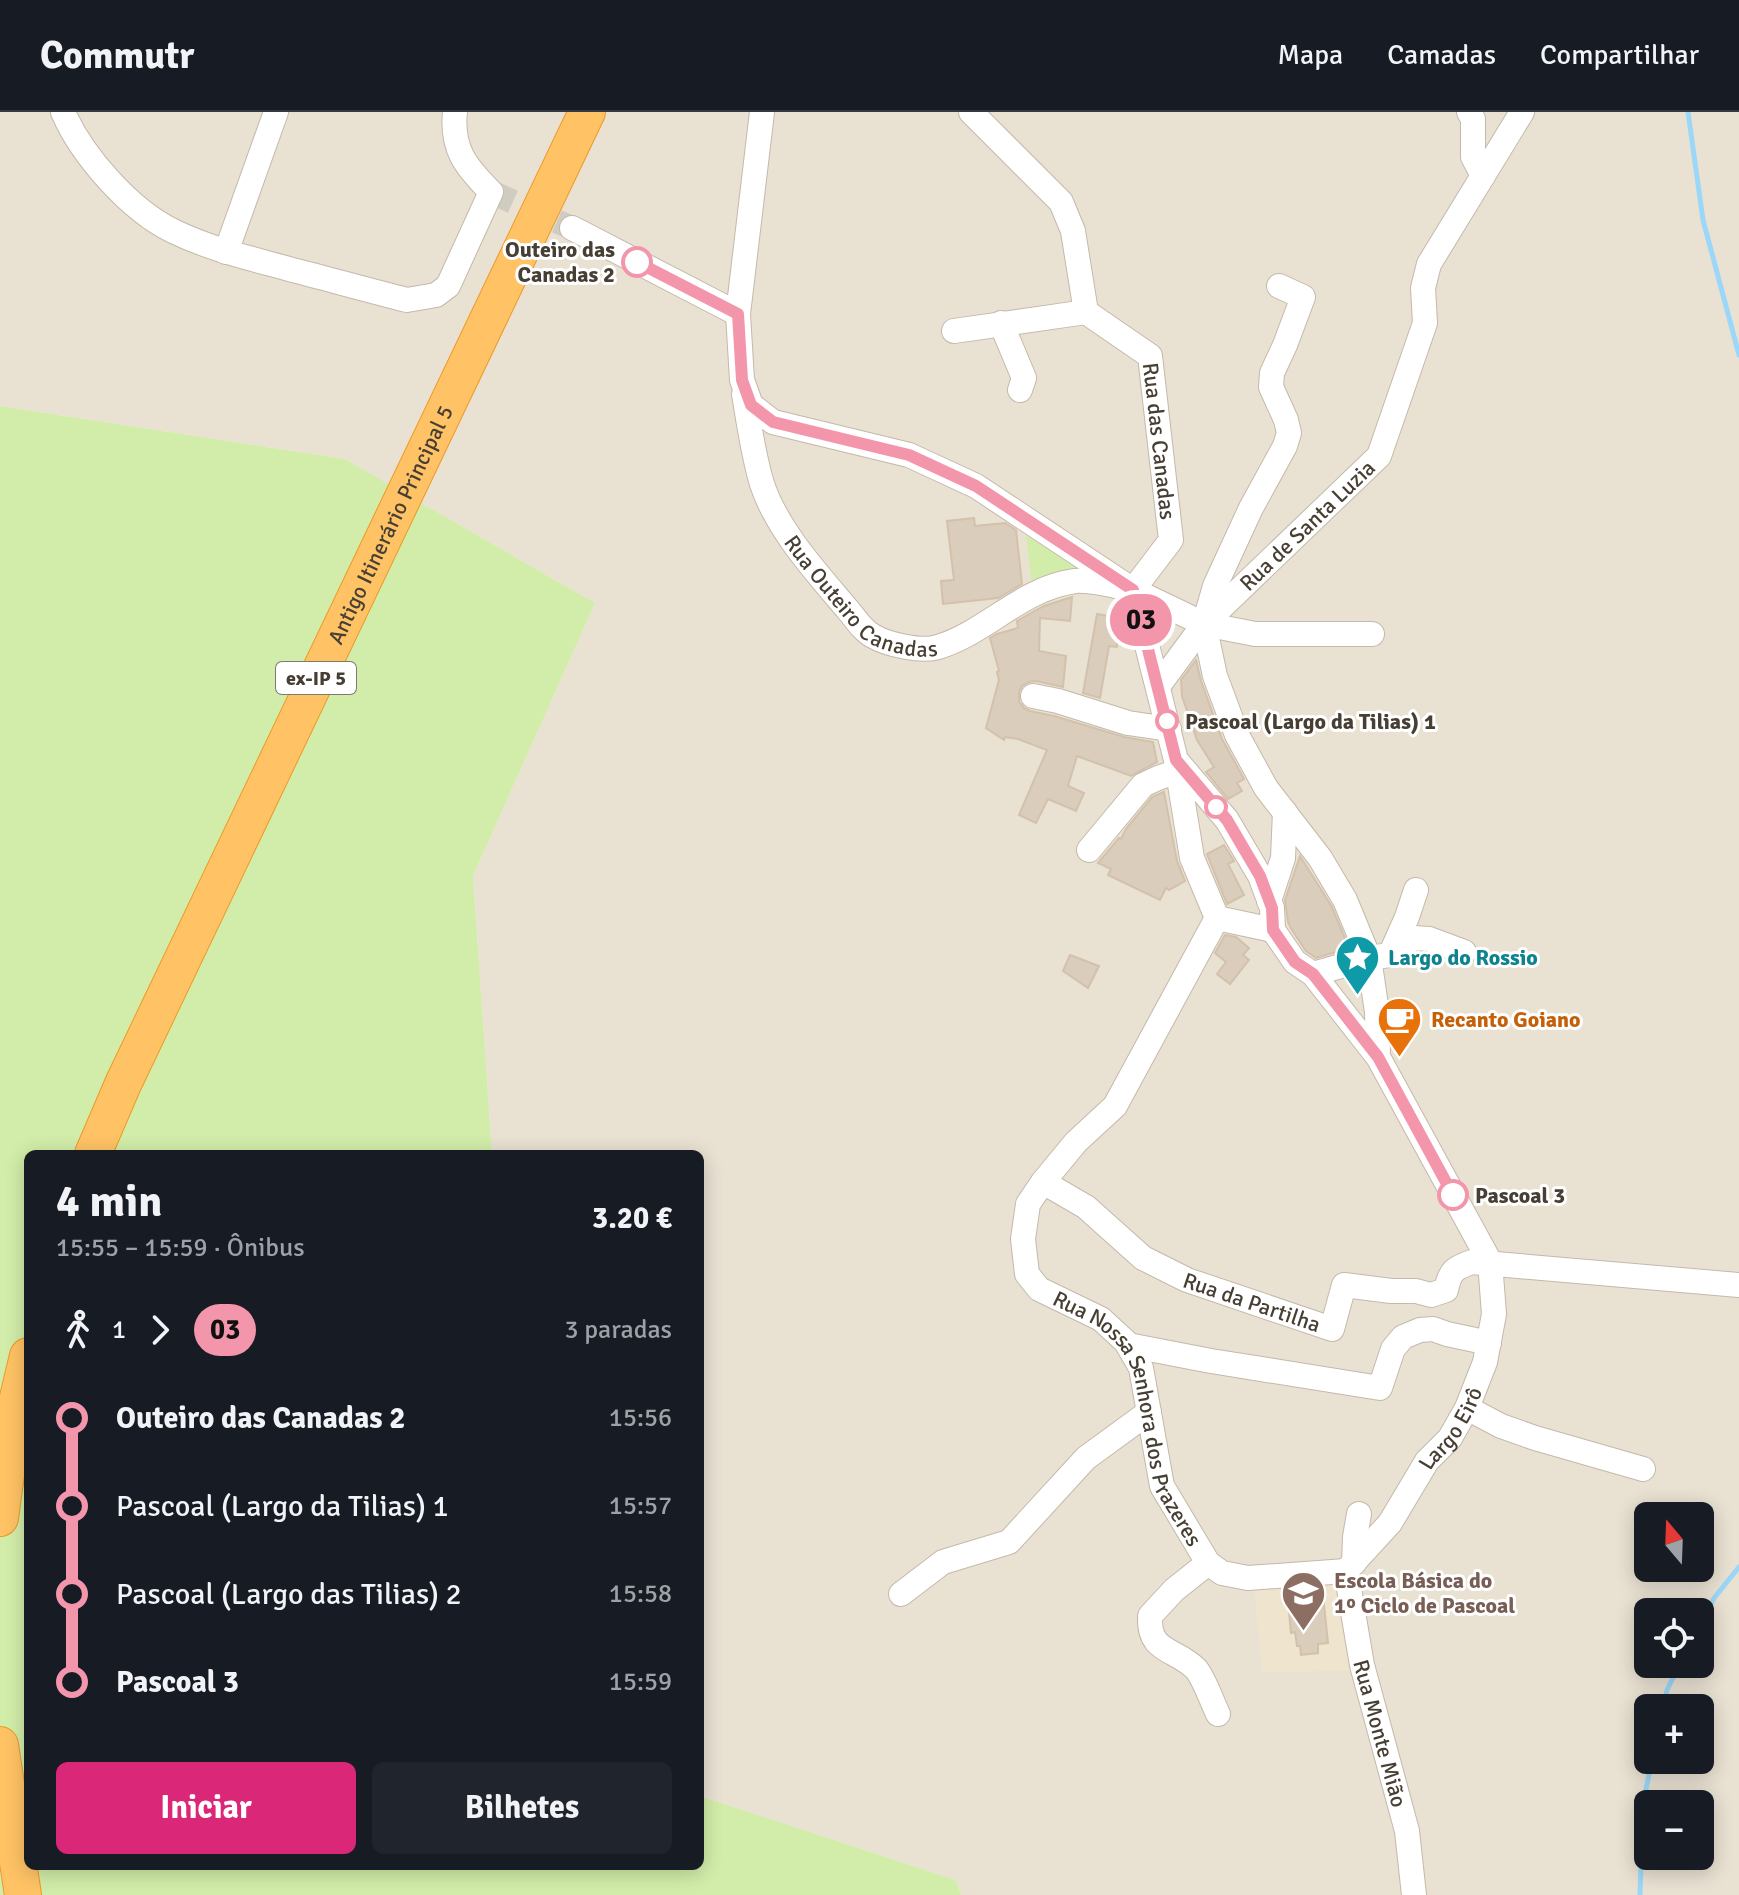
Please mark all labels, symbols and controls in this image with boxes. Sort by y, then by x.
text: Commutr [40,32,194,79]
text: Mapa [1277,38,1343,72]
text: Camadas [1387,38,1496,72]
text: Compartilhar [1540,38,1699,72]
place label: Outeiro das Canadas 2 [505,236,615,288]
marker: Outeiro das Canadas 2 [622,247,652,277]
street label: Rua das Canadas [1137,361,1182,521]
street label: Antigo Itinerário Principal 5 [321,401,459,648]
street label: Rua de Santa Luzia [1234,454,1380,596]
street label: Rua Outeiro Canadas [779,530,939,662]
line badge: 03 [1105,594,1177,646]
text: 03 [1126,603,1156,637]
road number: ex-IP 5 [276,662,356,694]
place label: Pascoal (Largo da Tilias) 1 [1185,708,1436,735]
marker: Pascoal (Largo da Tilias) 1 [1156,710,1178,732]
unlabelled marker [1205,796,1227,818]
place icon: Largo do Rossio [1333,933,1381,996]
place label: Largo do Rossio [1388,944,1538,971]
cafe icon: Recanto Goiano [1376,995,1424,1058]
place label: Recanto Goiano [1431,1006,1581,1033]
text: 4 min [56,1175,162,1229]
marker: Pascoal 3 [1438,1180,1468,1210]
place label: Pascoal 3 [1475,1182,1565,1209]
text: 3.20 € [592,1200,672,1237]
text: 15:55 – 15:59 · Ônibus [56,1232,305,1264]
street label: Rua da Partilha [1180,1266,1324,1338]
street label: Rua Nossa Senhora dos Prazeres [1049,1284,1208,1551]
icon: walk [56,1308,100,1352]
icon: forward [138,1308,182,1352]
text: 03 [210,1313,240,1347]
text: 1 [112,1314,126,1346]
text: 3 paradas [564,1314,672,1346]
street label: Largo Eirô [1412,1383,1487,1474]
text: Outeiro das Canadas 2 [116,1400,405,1437]
text: 15:56 [609,1402,672,1434]
text: Pascoal (Largo da Tilias) 1 [116,1488,449,1525]
text: 15:57 [609,1490,672,1522]
north arrow [1634,1502,1714,1582]
map controls [1634,1502,1714,1870]
place label: Escola Básica do 1º Ciclo de Pascoal [1334,1567,1515,1619]
school or university icon: Escola Básica do 1º Ciclo de Pascoal [1279,1569,1327,1632]
text: Pascoal (Largo das Tilias) 2 [116,1576,462,1613]
text: 15:58 [609,1578,672,1610]
button: locate [1634,1598,1714,1678]
street label: Rua Monte Mião [1348,1656,1413,1810]
text: Pascoal 3 [116,1664,239,1701]
text: 15:59 [609,1666,672,1698]
button: + [1634,1694,1714,1774]
button: Iniciar [56,1762,356,1854]
button: Bilhetes [372,1762,672,1854]
button: − [1634,1790,1714,1870]

